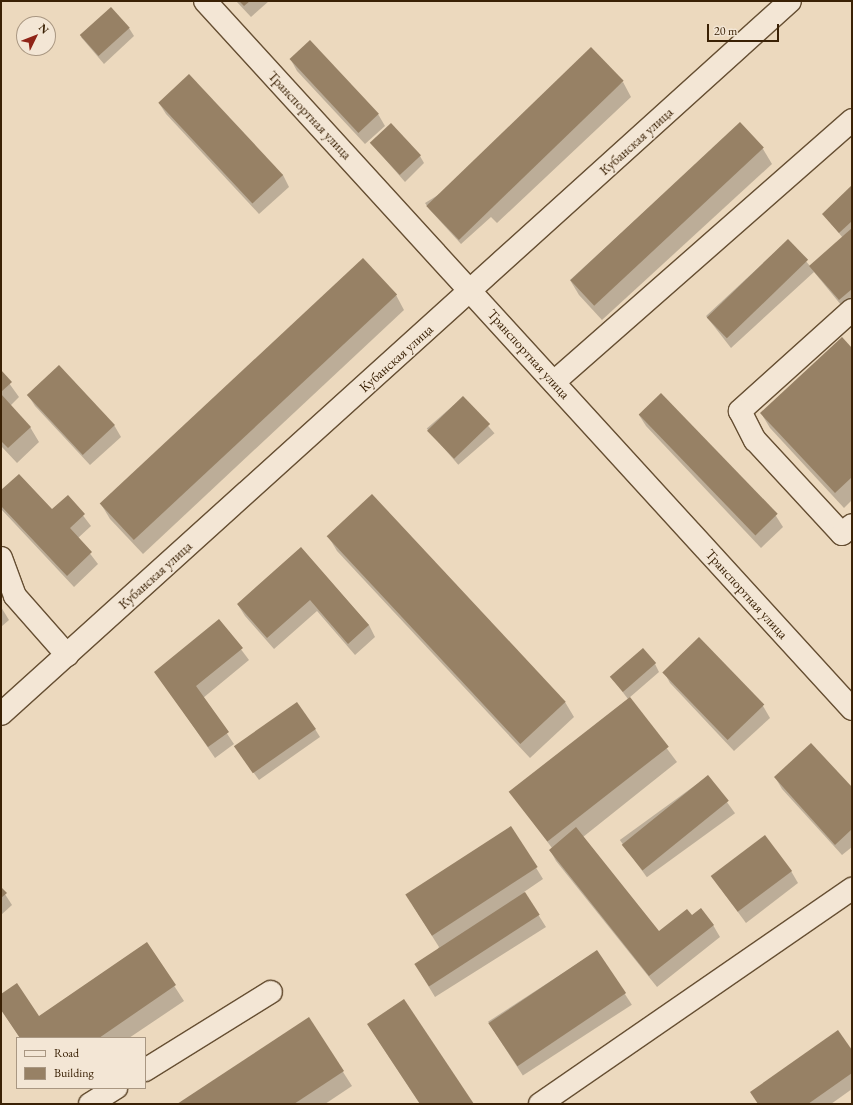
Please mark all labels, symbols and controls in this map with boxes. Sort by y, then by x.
north arrow [16,16,56,56]
scale bar [709,16,781,42]
text: N [36,20,52,37]
text: 20 m [714,23,737,39]
street label: Транспортная улица [265,67,355,163]
street label: Кубанская улица [596,104,676,178]
street label: Транспортная улица [484,306,574,402]
street label: Кубанская улица [356,321,436,395]
street label: Кубанская улица [115,538,195,612]
street label: Транспортная улица [702,546,792,642]
legend [16,1037,146,1089]
text: Road [54,1045,79,1061]
text: Building [54,1065,94,1081]

